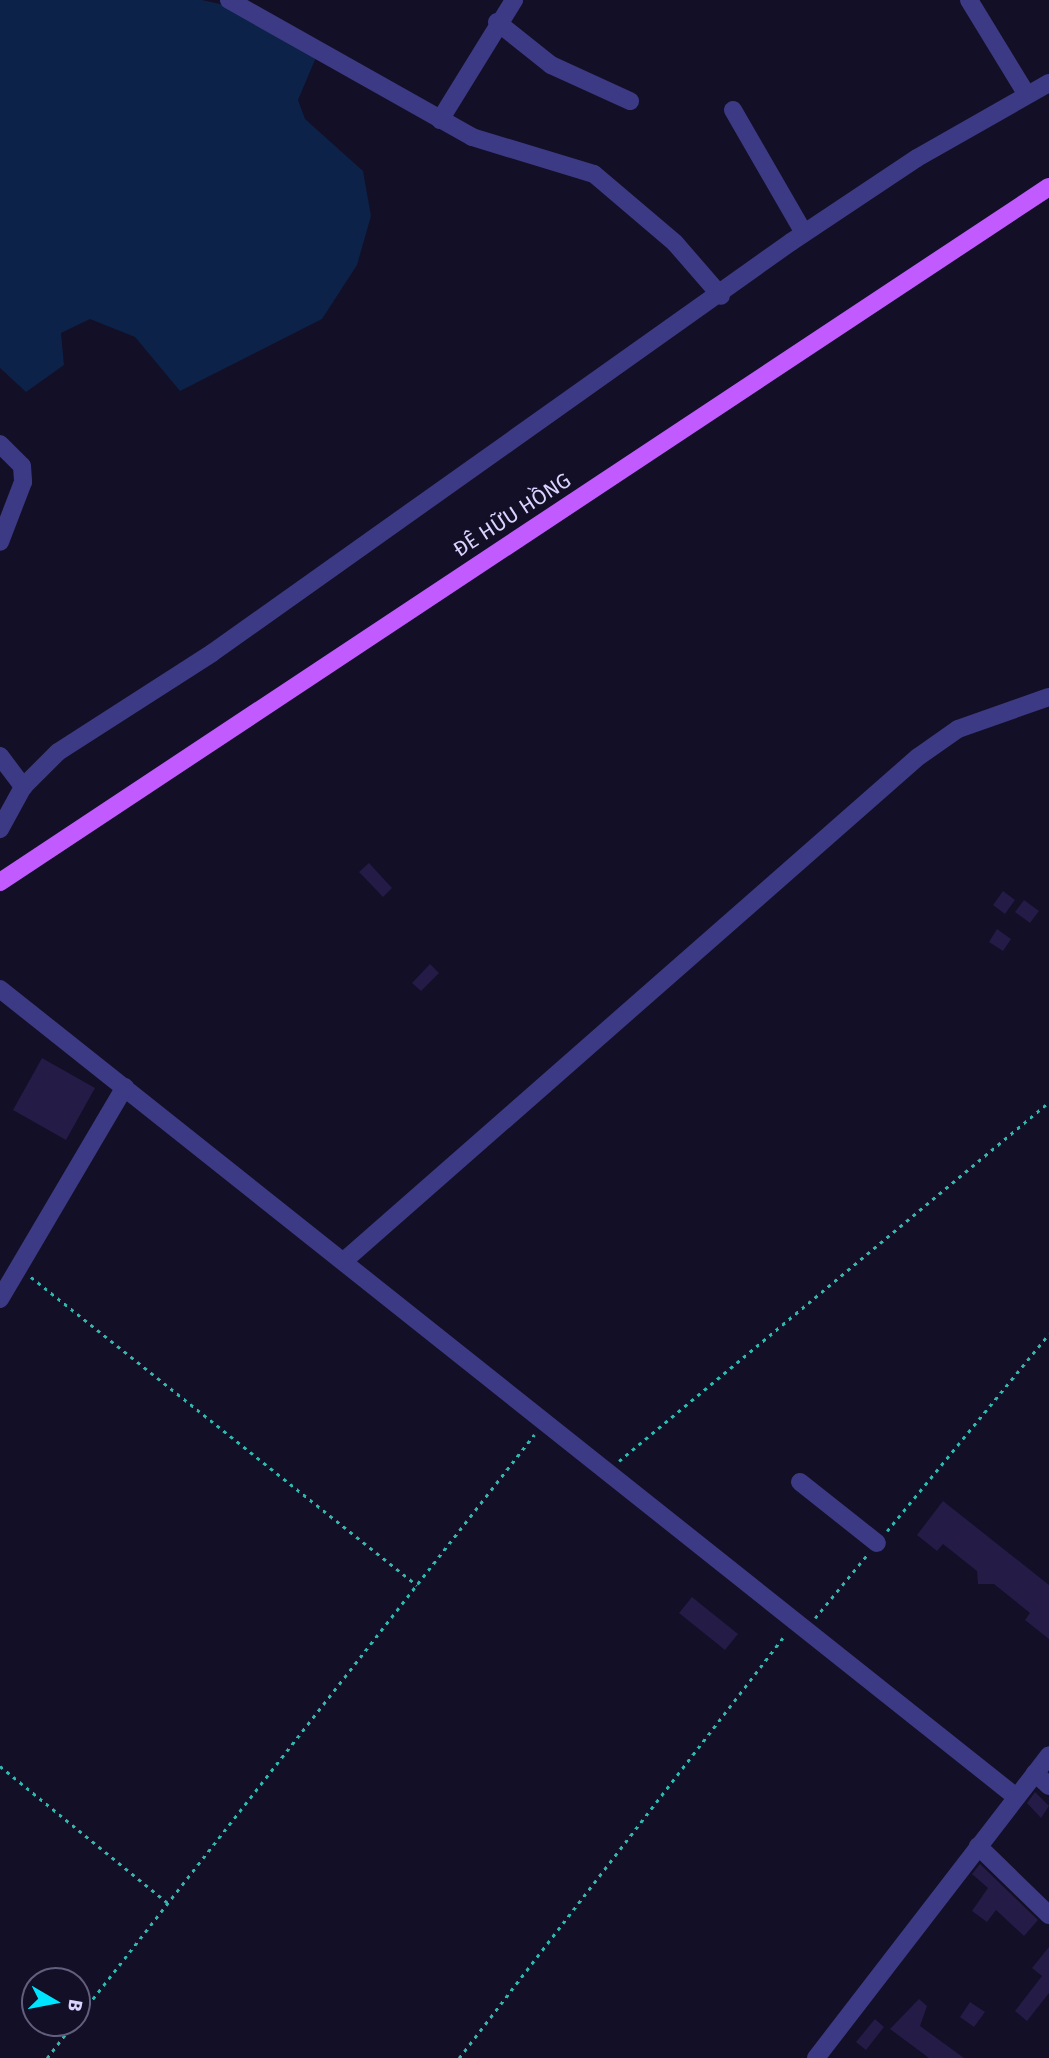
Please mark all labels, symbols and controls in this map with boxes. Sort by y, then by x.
street label: ĐÊ HỮU HỒNG [449,468,575,562]
north arrow [21,1967,91,2037]
text: B [63,1998,88,2013]

